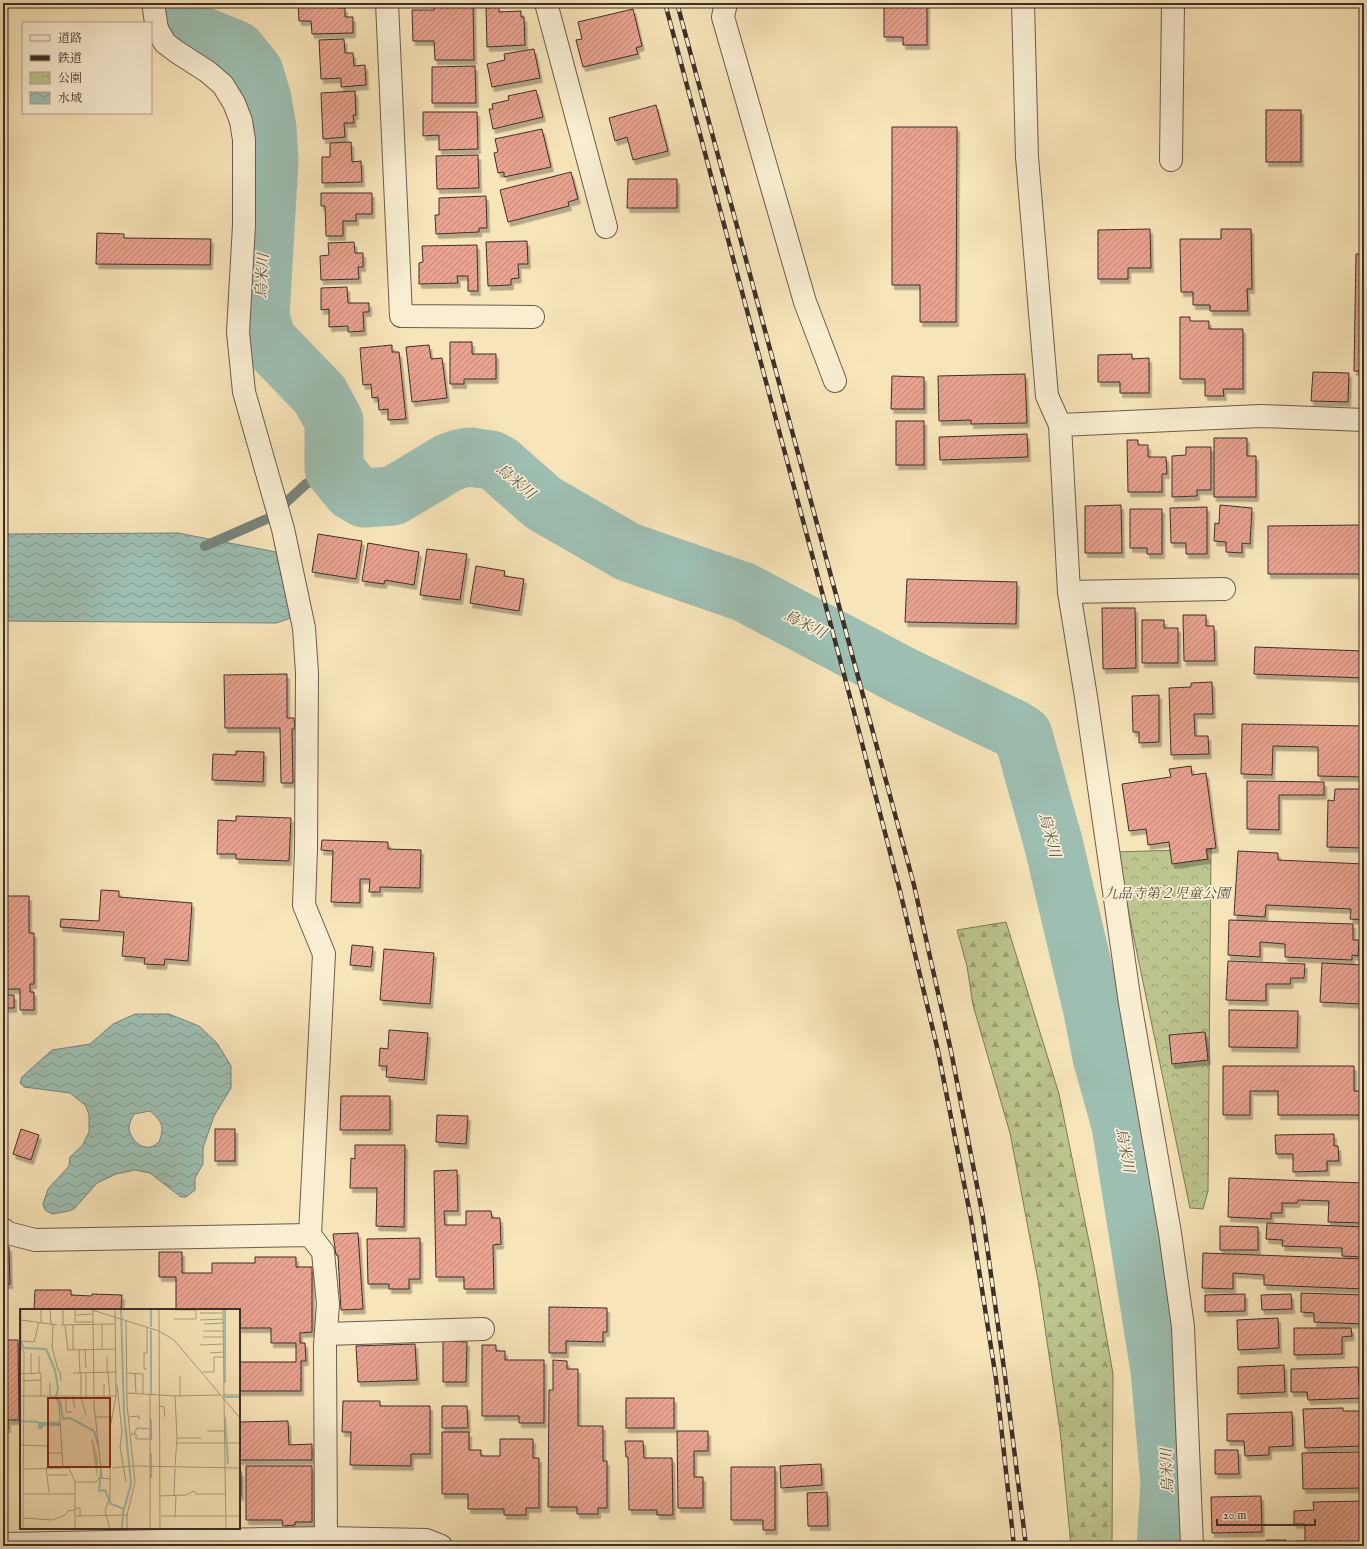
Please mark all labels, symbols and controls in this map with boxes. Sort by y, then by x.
legend [22,22,152,114]
text: 道路 [58,31,82,46]
text: 鉄道 [57,51,82,66]
text: 公園 [58,71,82,86]
text: 水域 [58,91,82,106]
water label: 烏米川 [252,251,273,299]
water label: 烏米川 [492,460,541,504]
water label: 烏米川 [780,606,831,644]
water label: 烏米川 [1035,811,1065,861]
park label: 九品寺第２児童公園 [1104,885,1232,903]
water label: 烏米川 [1111,1126,1138,1176]
inset map [20,1309,240,1529]
water label: 烏米川 [1157,1446,1178,1494]
scale bar [1217,1501,1315,1527]
text: 20 m [1223,1508,1246,1523]

